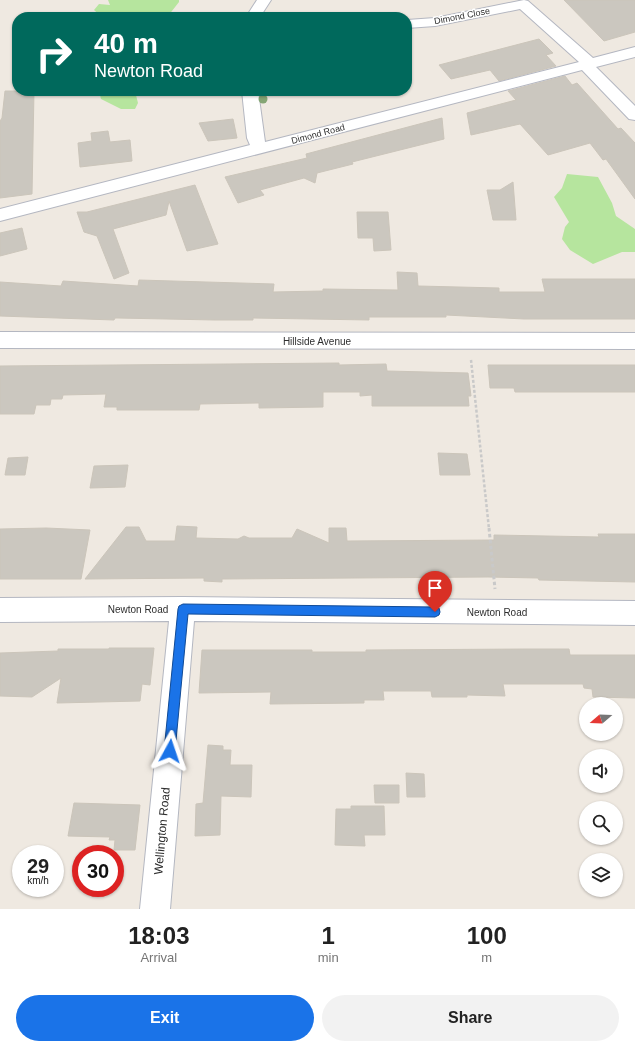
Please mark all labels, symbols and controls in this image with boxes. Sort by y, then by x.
street label: Dimond Close [433,6,491,26]
icon: right [28,28,80,80]
text: 40 m [94,28,158,59]
text: Newton Road [94,61,203,81]
street label: Dimond Road [290,122,346,146]
street label: Hillside Avenue [283,336,352,347]
pin [418,571,452,612]
icon: arrive [424,577,446,599]
street label: Newton Road [108,604,168,615]
street label: Newton Road [467,607,527,618]
north arrow [579,697,623,741]
map controls [579,697,623,897]
position arrow [149,730,191,772]
button: sound [579,749,623,793]
street label: Wellington Road [151,787,173,875]
button: search [579,801,623,845]
speed limit sign: 30 [72,845,124,897]
button: layers [579,853,623,897]
text: 29 [27,855,49,877]
text: km/h [27,875,49,886]
text: 18:03 [128,922,190,949]
text: 1 [321,922,335,949]
text: 100 [467,922,507,949]
text: Arrival [140,950,177,965]
text: min [318,950,339,965]
text: m [481,950,492,965]
button: Exit [16,995,314,1041]
button: Share [322,995,619,1041]

